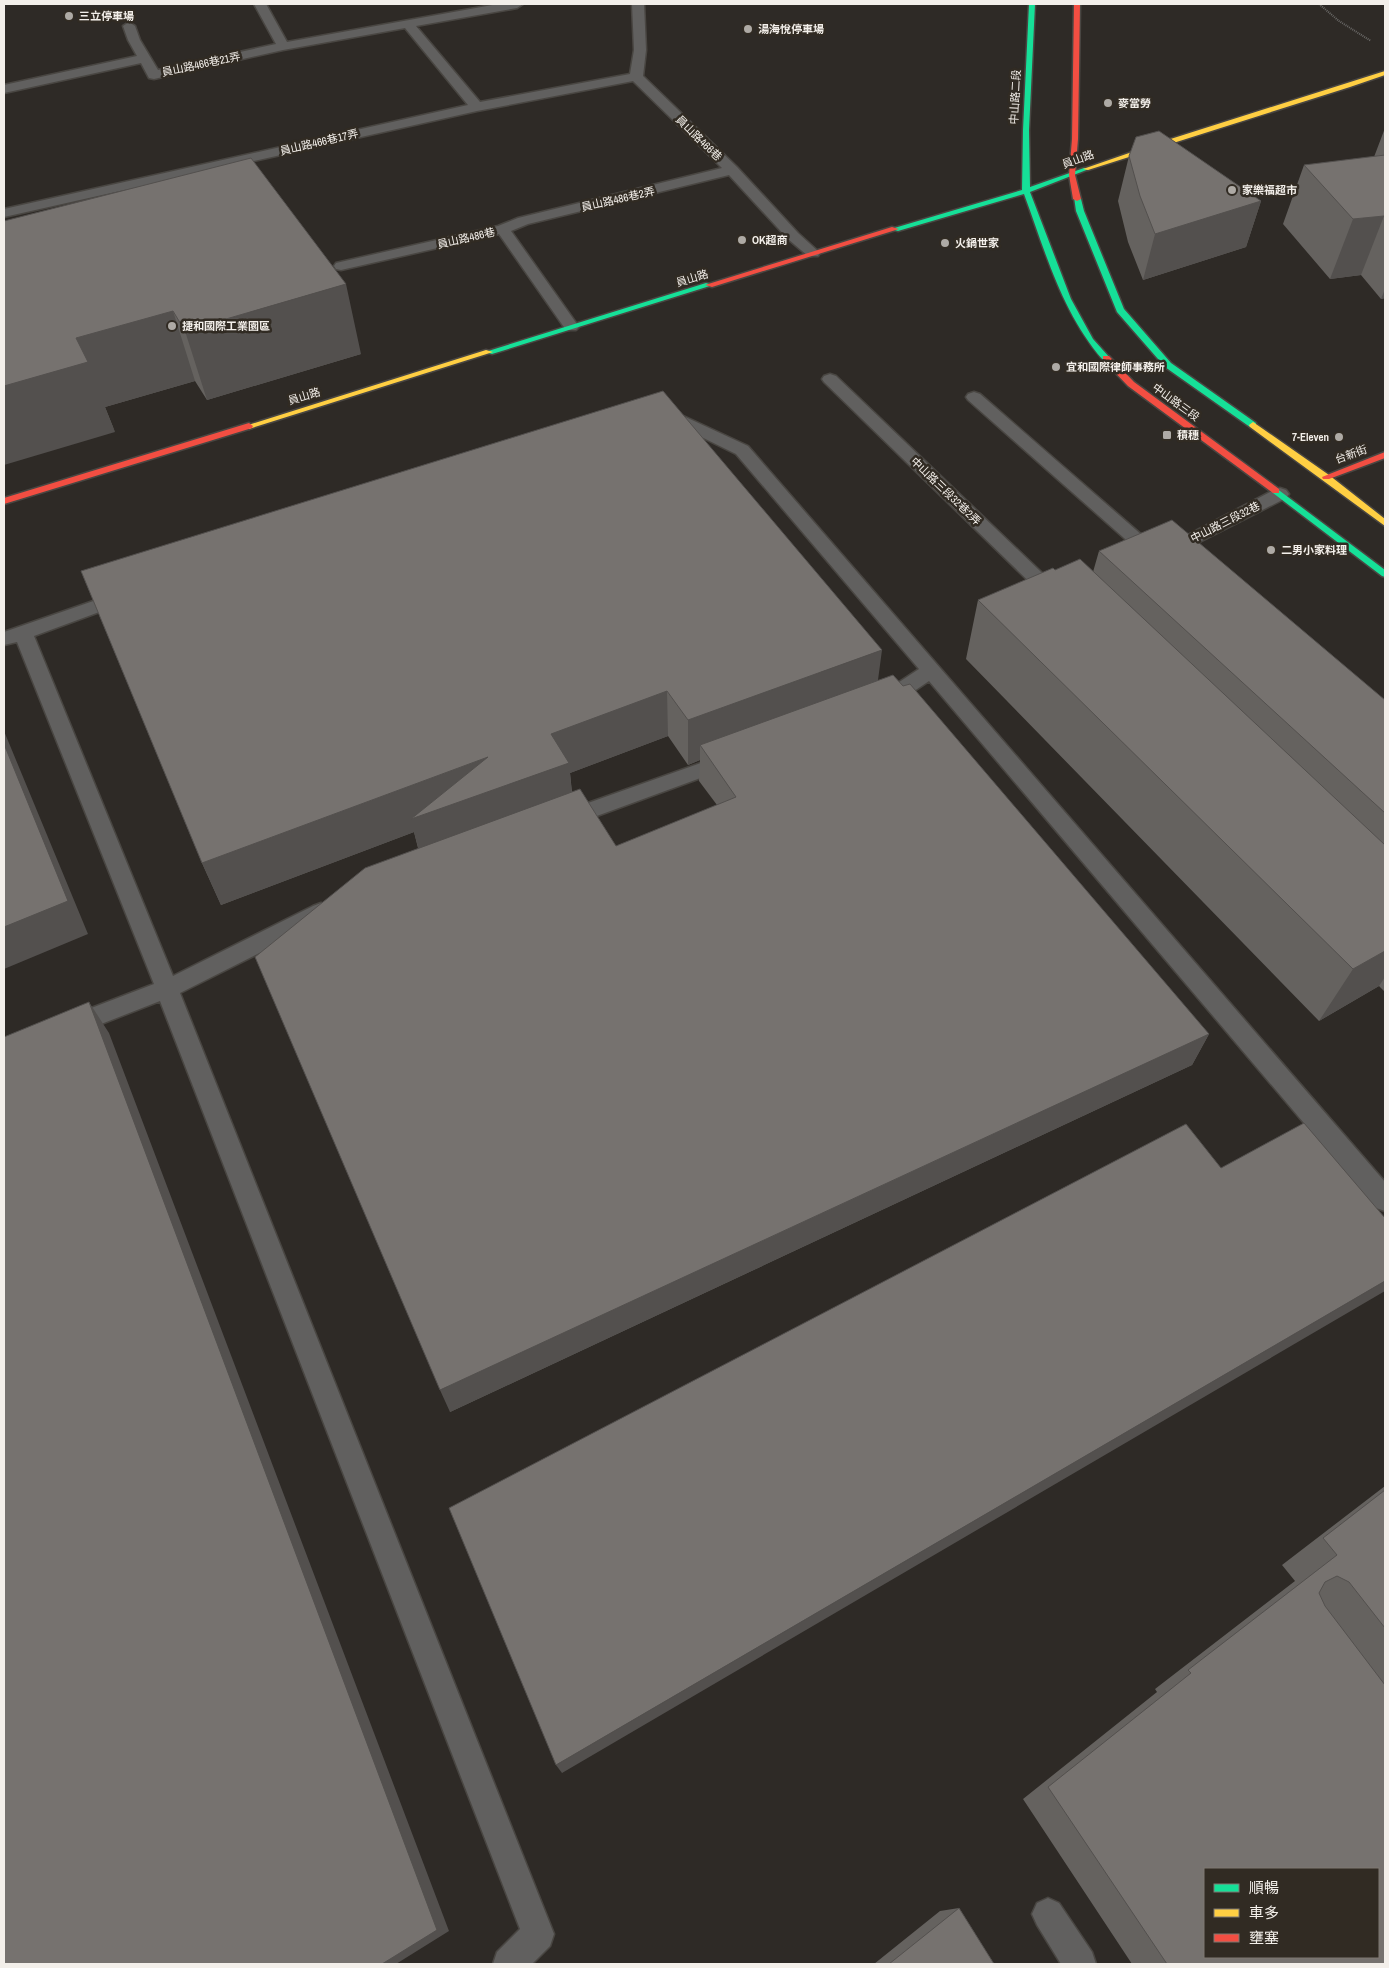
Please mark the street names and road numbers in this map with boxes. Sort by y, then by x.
street label: 員山路466巷21弄 [160,49,242,79]
street label: 中山路二段 [1007,69,1023,125]
street label: 員山路466巷 [673,112,725,164]
street label: 員山路466巷17弄 [278,126,360,158]
street label: 員山路 [1060,147,1096,171]
street label: 員山路486巷2弄 [580,184,656,214]
street label: 員山路486巷 [436,225,496,251]
street label: 員山路 [674,266,710,290]
street label: 中山路三段 [1150,380,1202,424]
street label: 員山路 [286,384,322,408]
street label: 台新街 [1333,442,1369,466]
street label: 中山路三段32巷2弄 [908,454,984,528]
street label: 中山路三段32巷 [1188,499,1262,545]

